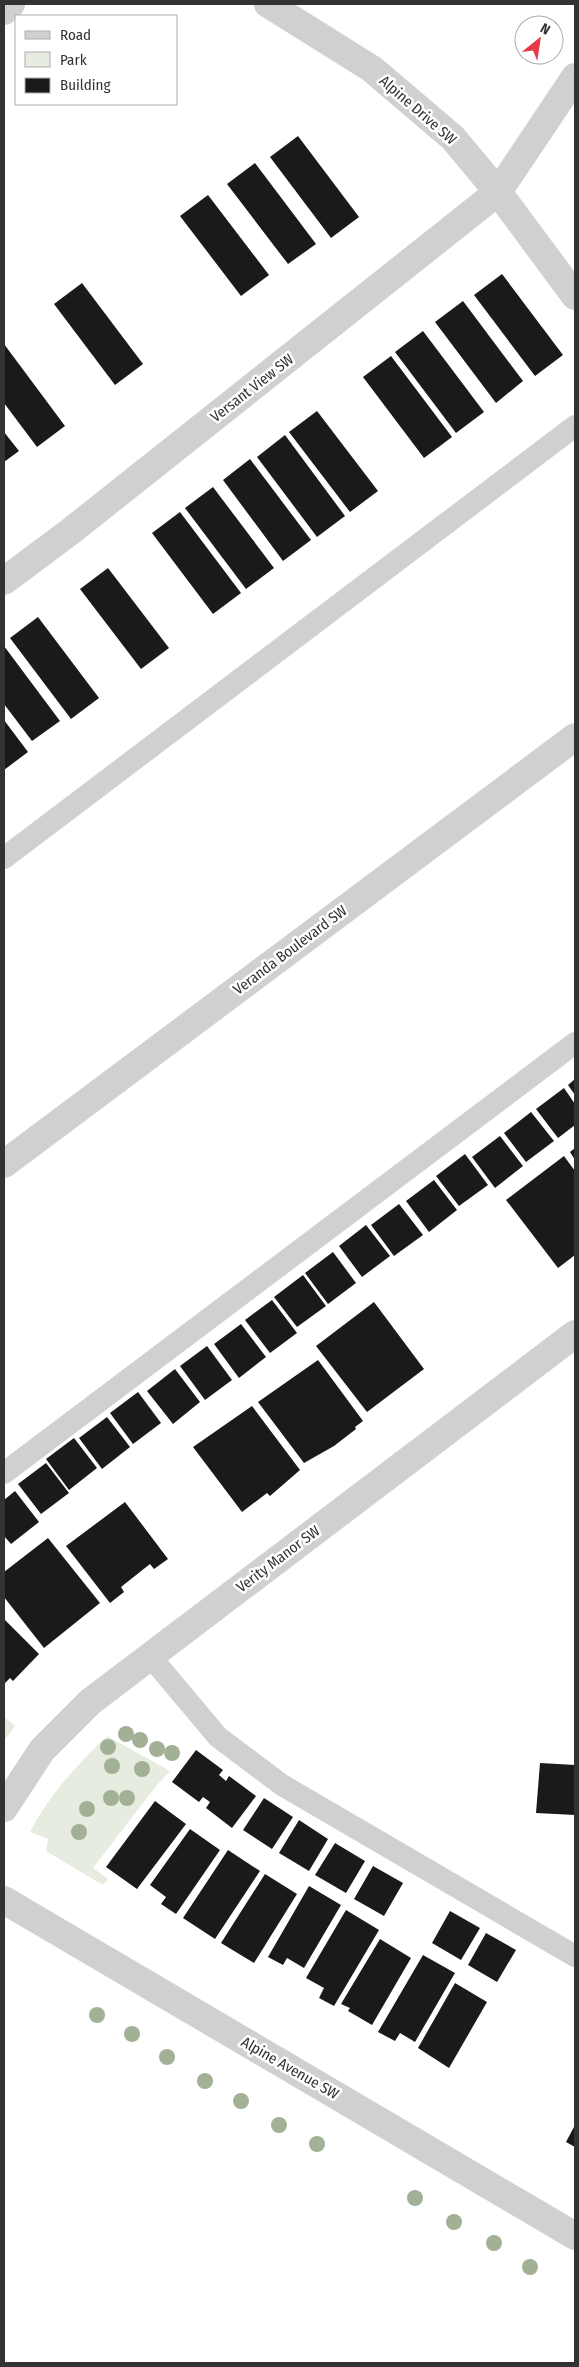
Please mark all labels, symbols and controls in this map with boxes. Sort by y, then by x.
legend [15,15,178,105]
north arrow [514,15,564,65]
text: N [537,20,553,39]
text: Road [60,26,91,44]
text: Park [60,51,87,69]
street label: Alpine Drive SW [376,72,460,148]
text: Building [60,76,111,94]
street label: Versant View SW [207,350,297,426]
street label: Veranda Boulevard SW [230,901,350,999]
street label: Verity Manor SW [233,1522,323,1596]
street label: Alpine Avenue SW [238,2033,342,2103]

